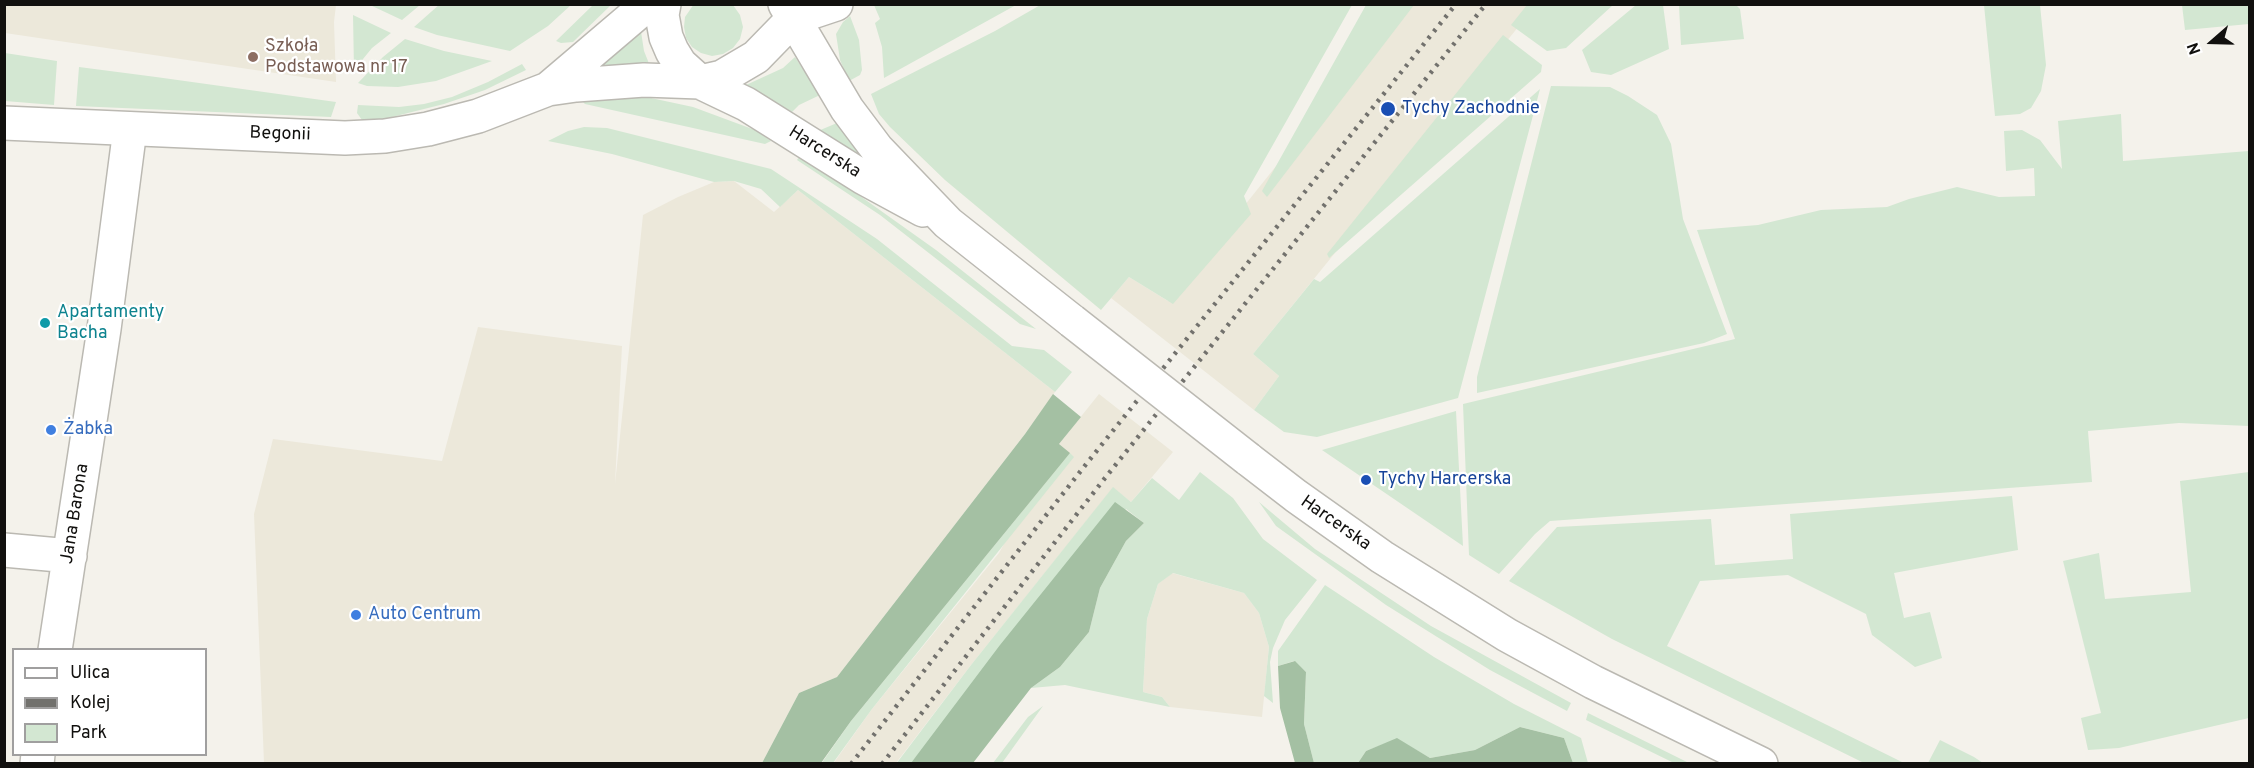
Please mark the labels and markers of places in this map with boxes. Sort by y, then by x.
place label: Szkoła Podstawowa nr 17 [265,36,408,78]
marker: Szkoła Podstawowa nr 17 [246,50,260,64]
place label: Tychy Zachodnie [1402,98,1540,120]
marker: Tychy Zachodnie [1379,100,1397,118]
place label: Apartamenty Bacha [57,302,164,344]
marker: Apartamenty Bacha [38,316,52,330]
place label: Żabka [63,419,113,441]
marker: Żabka [44,423,58,437]
place label: Tychy Harcerska [1378,469,1511,491]
marker: Tychy Harcerska [1359,473,1373,487]
place label: Auto Centrum [368,604,481,626]
marker: Auto Centrum [349,608,363,622]

